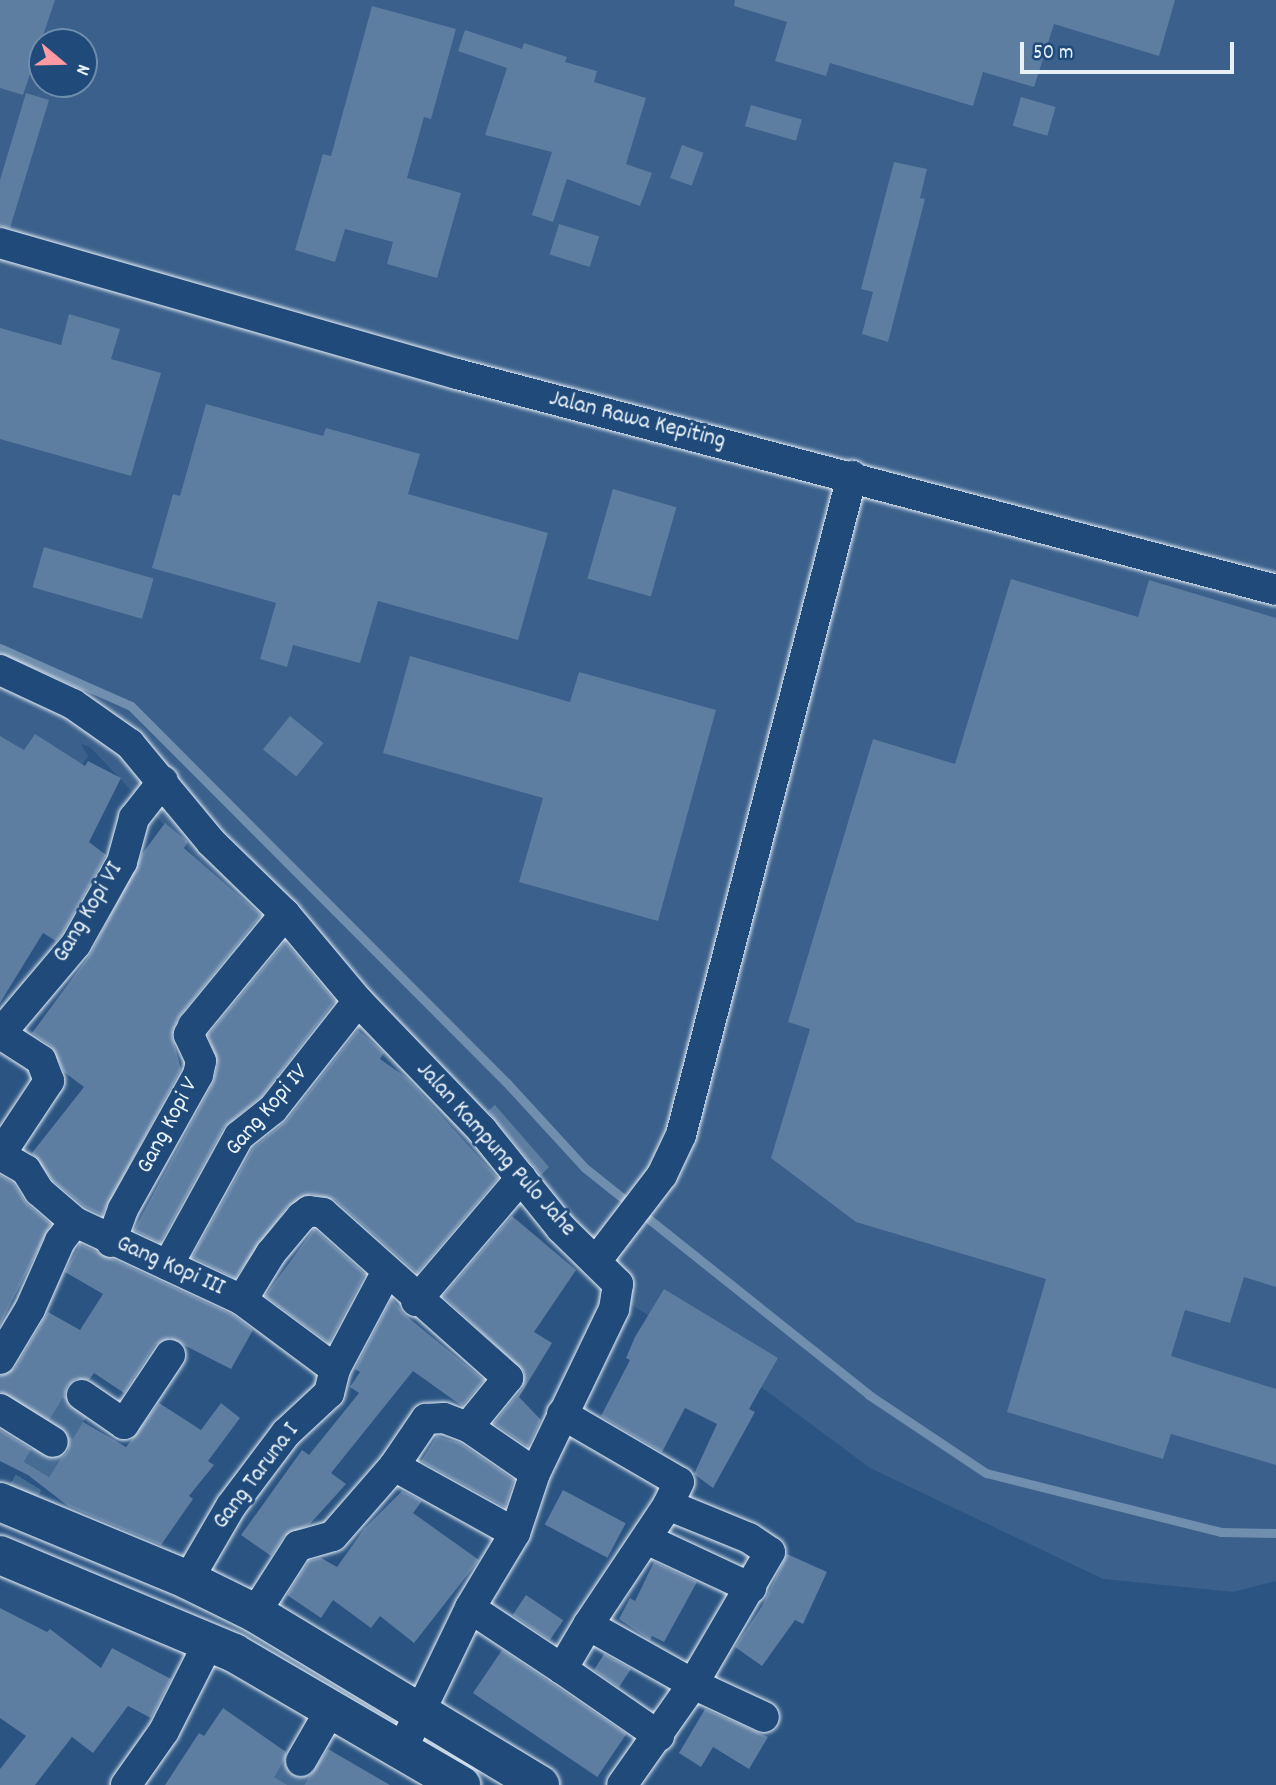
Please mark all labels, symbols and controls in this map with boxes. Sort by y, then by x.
north arrow [28,28,98,98]
scale bar [1024,28,1238,72]
text: 50 m [1033,39,1073,69]
text: N [67,61,96,78]
street label: Jalan Rawa Kepiting [546,385,728,457]
street label: Gang Kopi VI [48,858,130,968]
street label: Jalan Kampung Pulo Jahe [409,1057,581,1243]
street label: Gang Kopi IV [220,1059,316,1163]
street label: Gang Kopi V [132,1073,206,1179]
street label: Gang Kopi III [111,1230,229,1304]
street label: Gang Taruna I [208,1418,306,1536]

